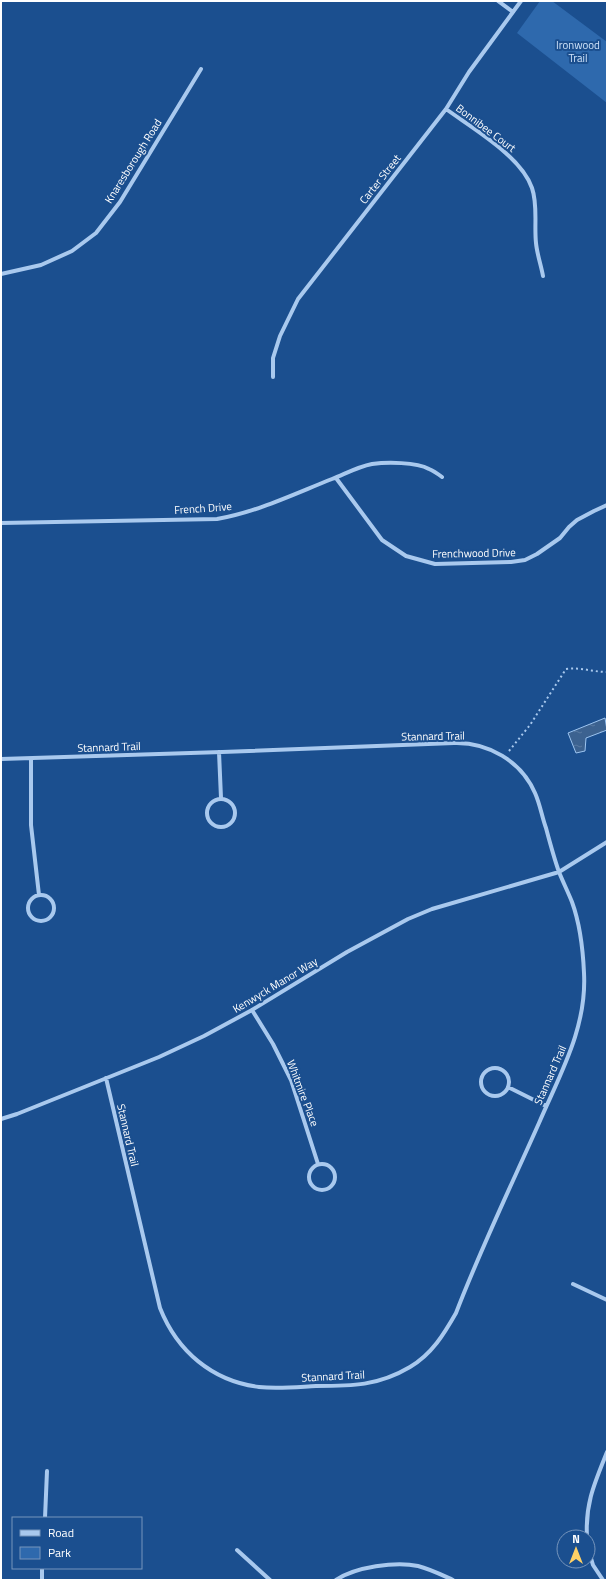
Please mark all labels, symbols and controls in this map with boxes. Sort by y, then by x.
park label: Ironwood Trail [556,37,600,66]
street label: Bonnibee Court [453,100,519,156]
street label: Knaresborough Road [101,116,166,206]
street label: Carter Street [355,151,405,207]
street label: French Drive [174,498,233,518]
street label: Frenchwood Drive [432,544,516,562]
street label: Stannard Trail [401,727,465,745]
street label: Stannard Trail [77,738,141,756]
street label: Kenwyck Manor Way [229,953,321,1017]
street label: Stannard Trail [530,1043,570,1107]
street label: Whitmire Place [283,1057,323,1129]
street label: Stannard Trail [113,1102,143,1168]
street label: Stannard Trail [301,1366,365,1386]
legend [12,1517,142,1569]
text: Road [48,1523,74,1542]
north arrow [556,1529,596,1569]
text: N [572,1531,580,1547]
text: Park [48,1543,71,1562]

